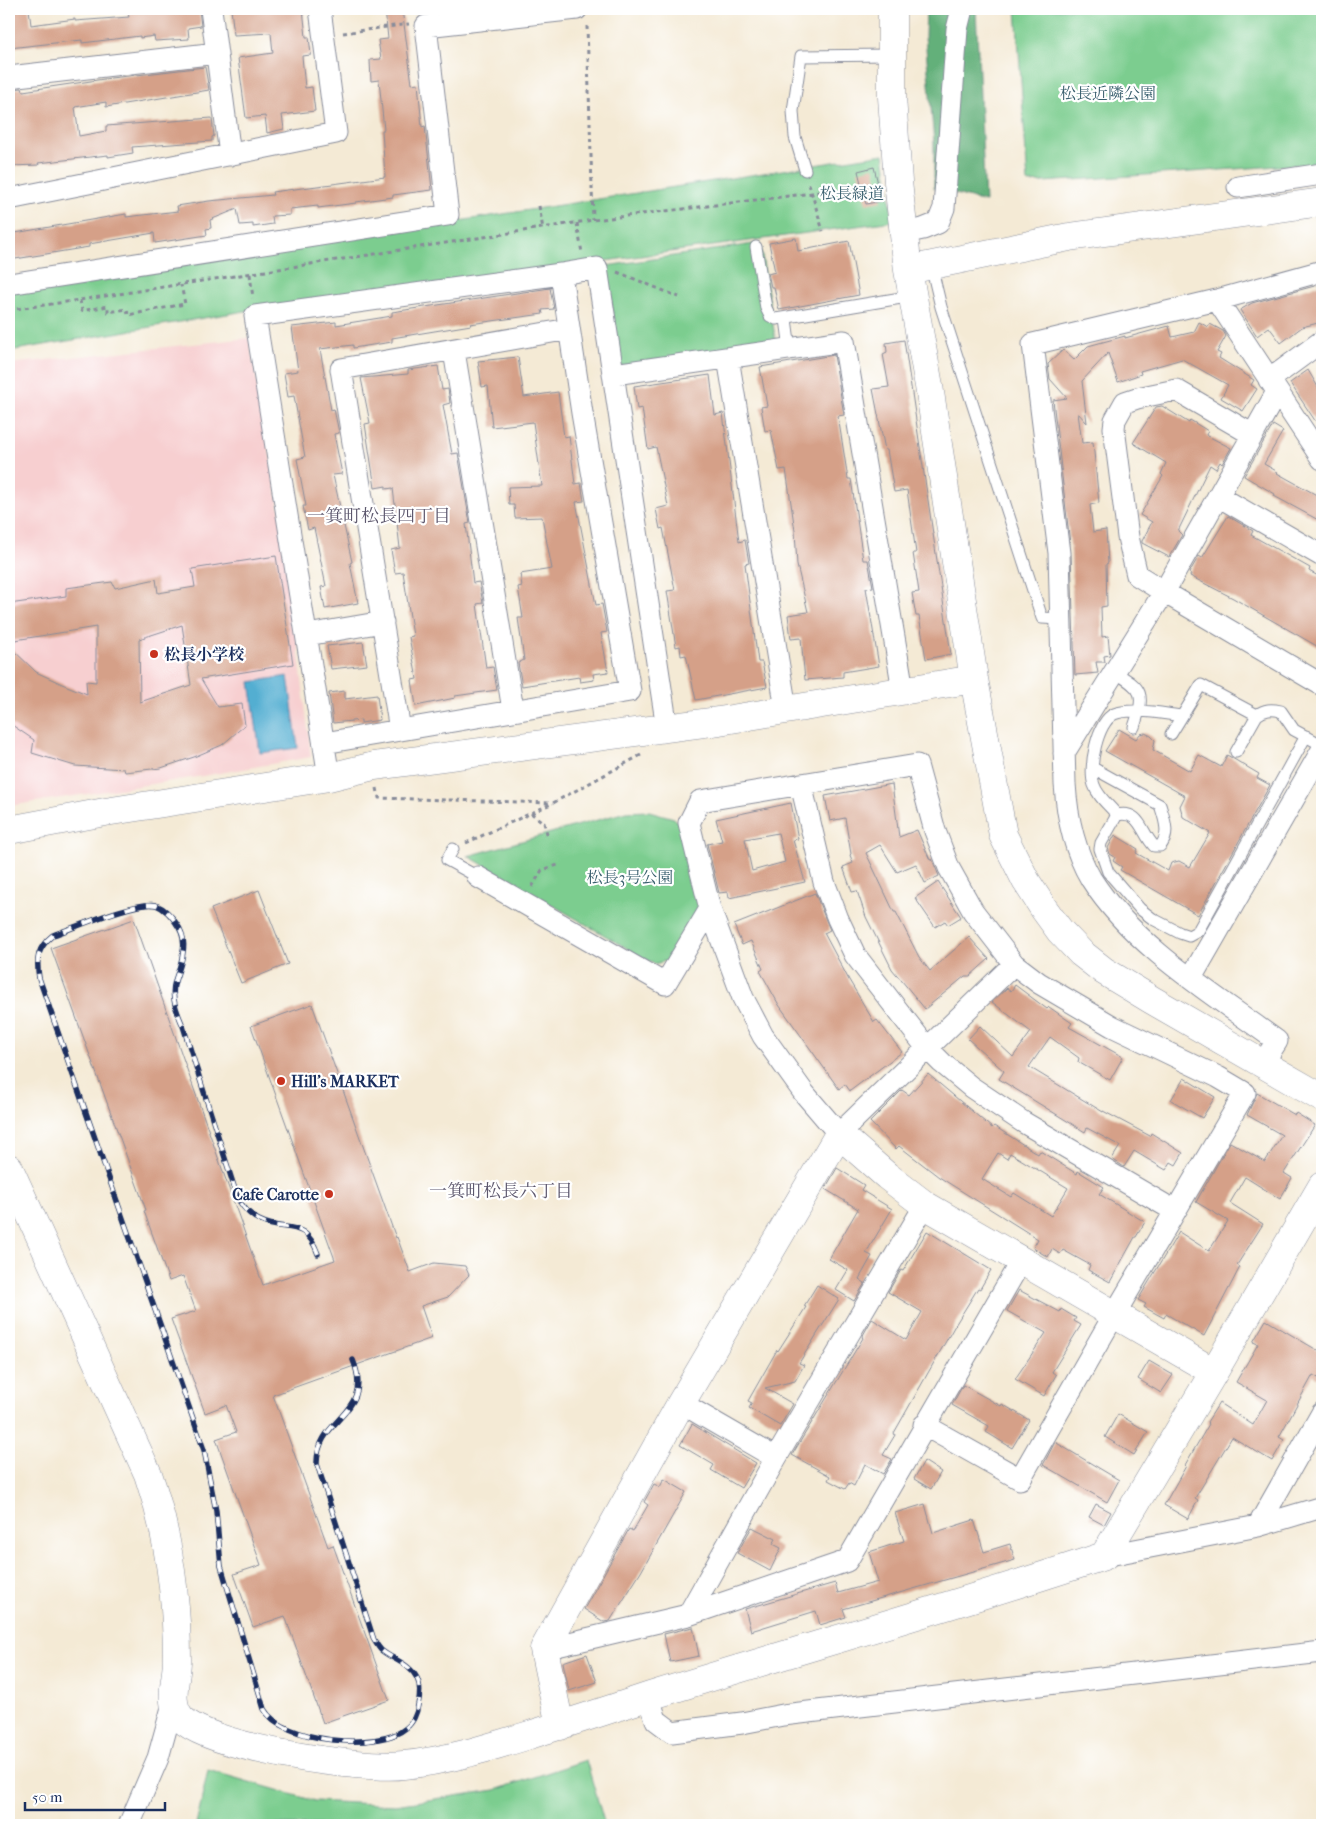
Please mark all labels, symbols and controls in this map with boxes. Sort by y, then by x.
park label: 松長近隣公園 [1060,84,1156,103]
park label: 松長緑道 [820,184,884,203]
district label: 一箕町松長四丁目 [307,506,451,527]
place label: 松長小学校 [164,645,245,664]
marker: 松長小学校 [148,648,160,660]
park label: 松長3号公園 [587,868,673,887]
place label: Hill’s MARKET [291,1072,400,1091]
marker: Hill’s MARKET [275,1075,287,1087]
district label: 一箕町松長六丁目 [429,1181,573,1202]
place label: Cafe Carotte [232,1185,319,1204]
marker: Cafe Carotte [323,1188,335,1200]
scale bar [25,1779,165,1811]
text: 50 m [32,1788,63,1806]

